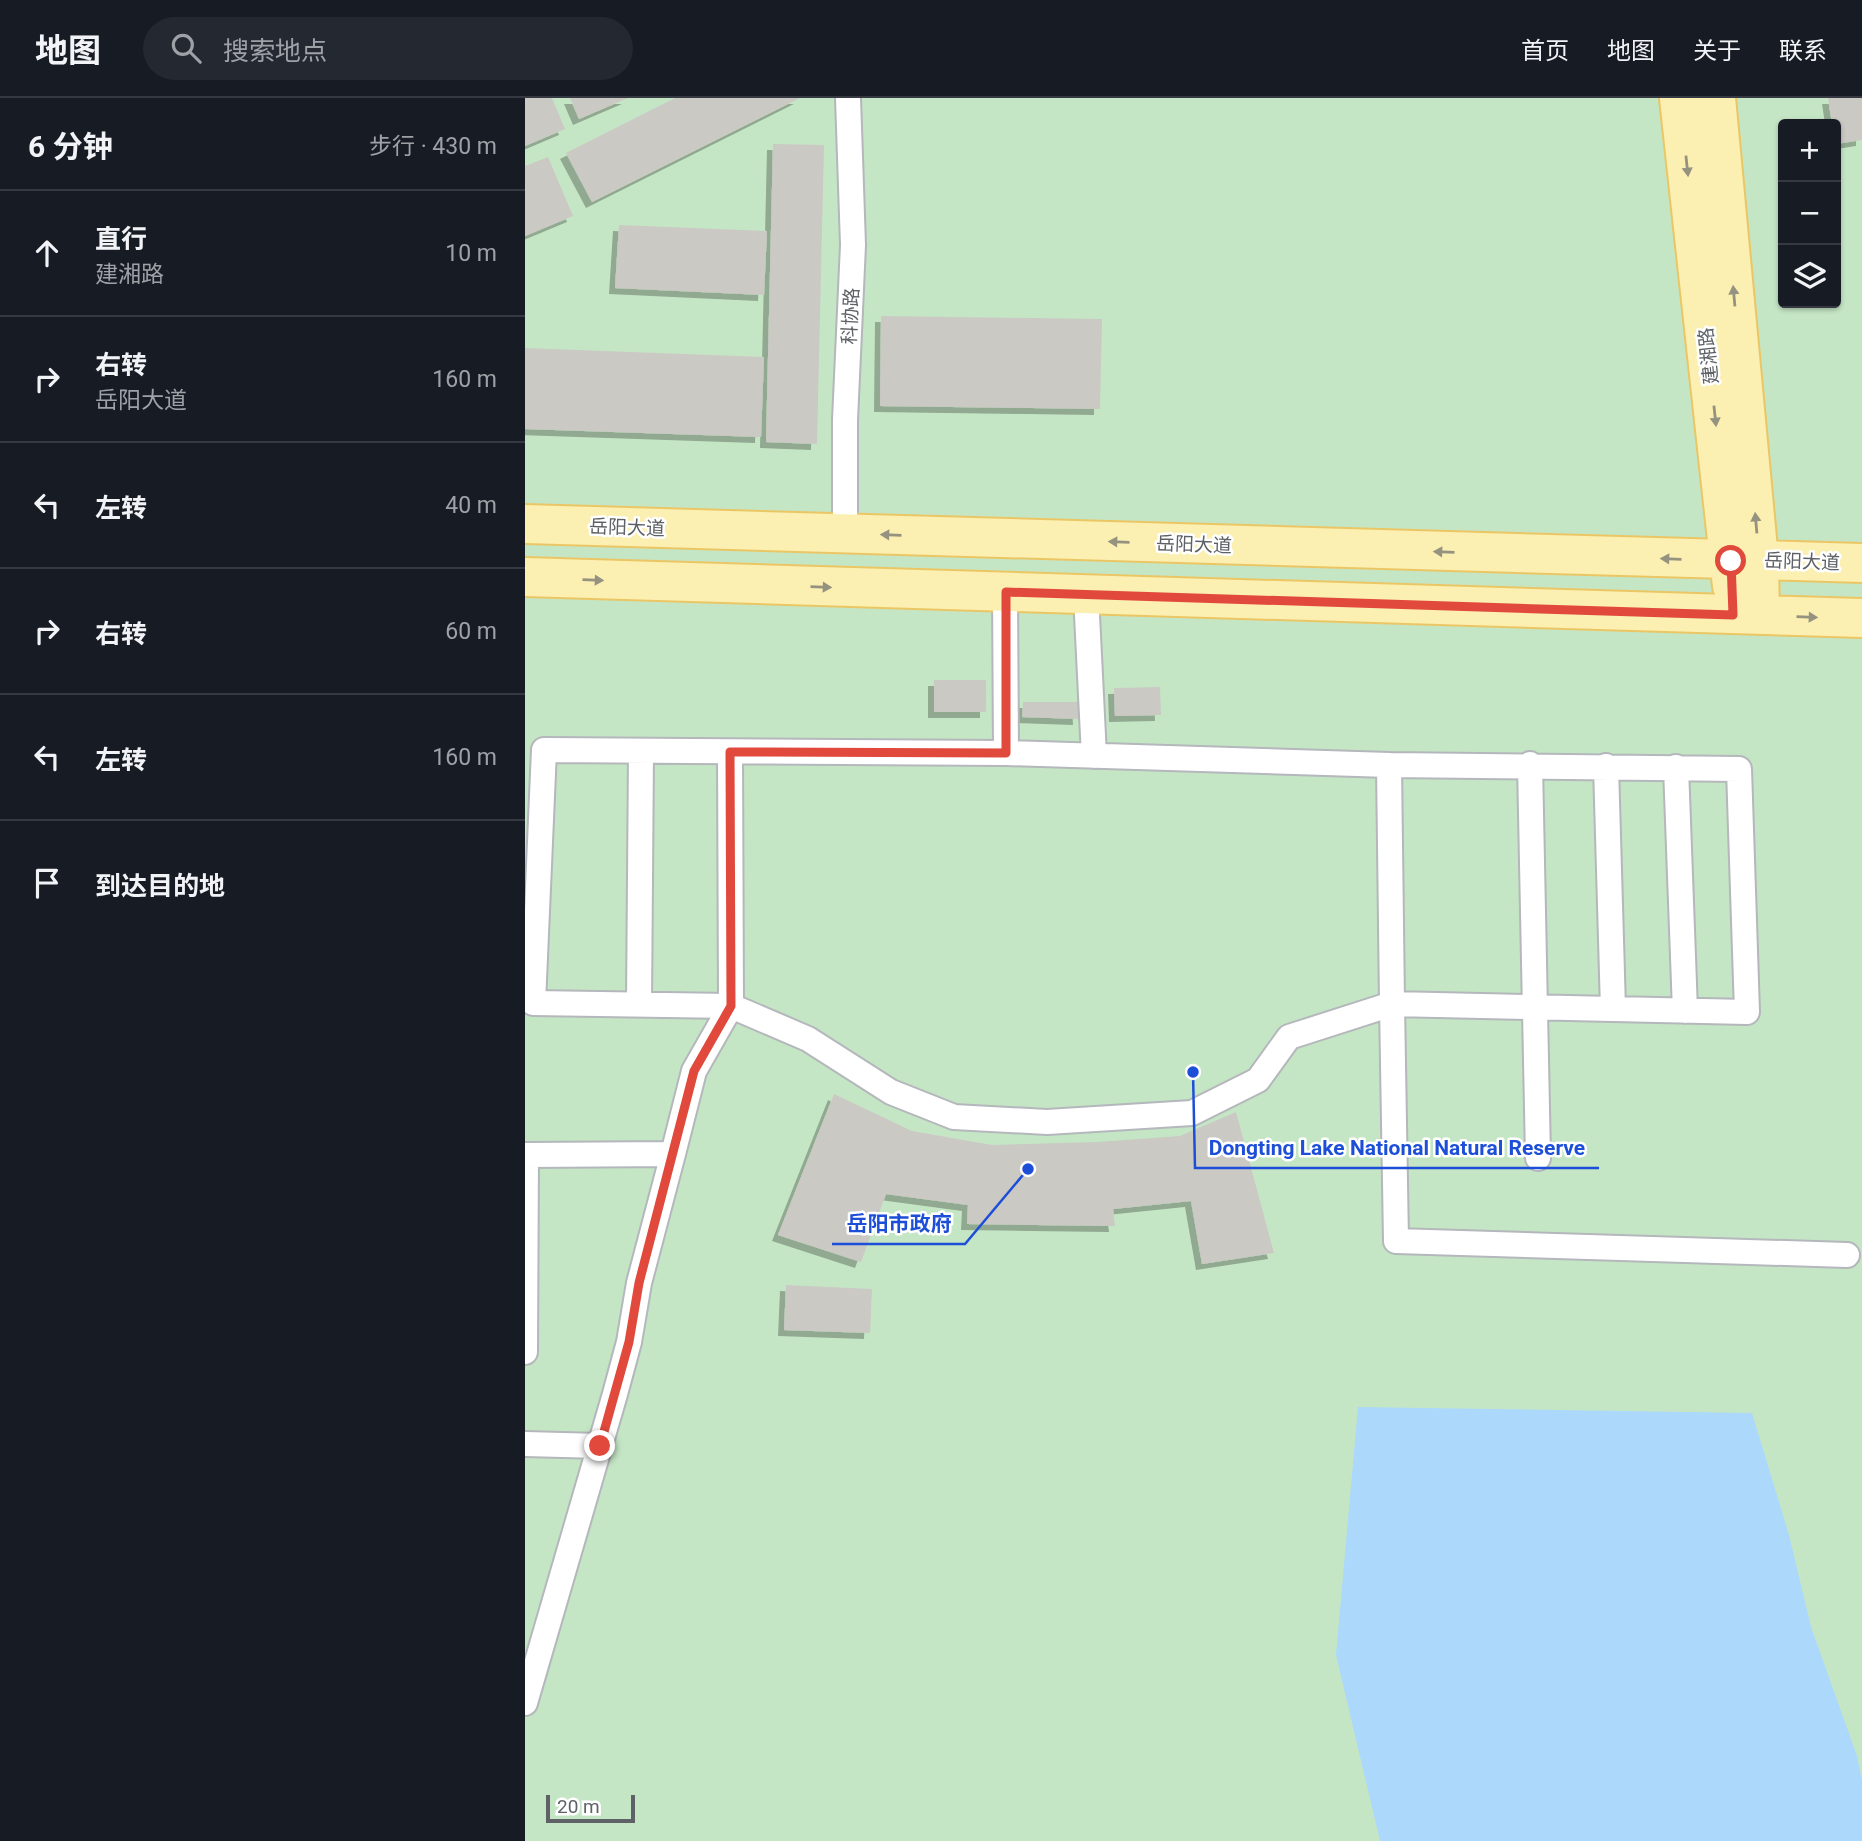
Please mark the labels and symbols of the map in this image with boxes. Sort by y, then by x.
one-way arrow [1681,155,1692,177]
one-way arrow [1729,285,1740,307]
street label: 科协路 [838,287,863,345]
street label: 建湘路 [1694,326,1723,386]
one-way arrow [1710,405,1721,427]
one-way arrow [1750,511,1761,533]
street label: 岳阳大道 [589,515,665,540]
one-way arrow [880,529,902,541]
street label: 岳阳大道 [1156,532,1232,557]
one-way arrow [1107,537,1129,548]
route start [1715,545,1746,576]
one-way arrow [1433,547,1455,558]
street label: 岳阳大道 [1764,549,1840,574]
one-way arrow [1660,554,1682,565]
one-way arrow [582,574,604,585]
one-way arrow [810,581,832,592]
one-way arrow [1796,611,1818,622]
callout: Dongting Lake National Natural Reserve [1195,1126,1599,1168]
text: Dongting Lake National Natural Reserve [1209,1136,1585,1160]
callout: 岳阳市政府 [832,1202,965,1244]
text: 岳阳市政府 [847,1212,952,1236]
route end [584,1430,615,1461]
scale bar [546,1792,635,1824]

